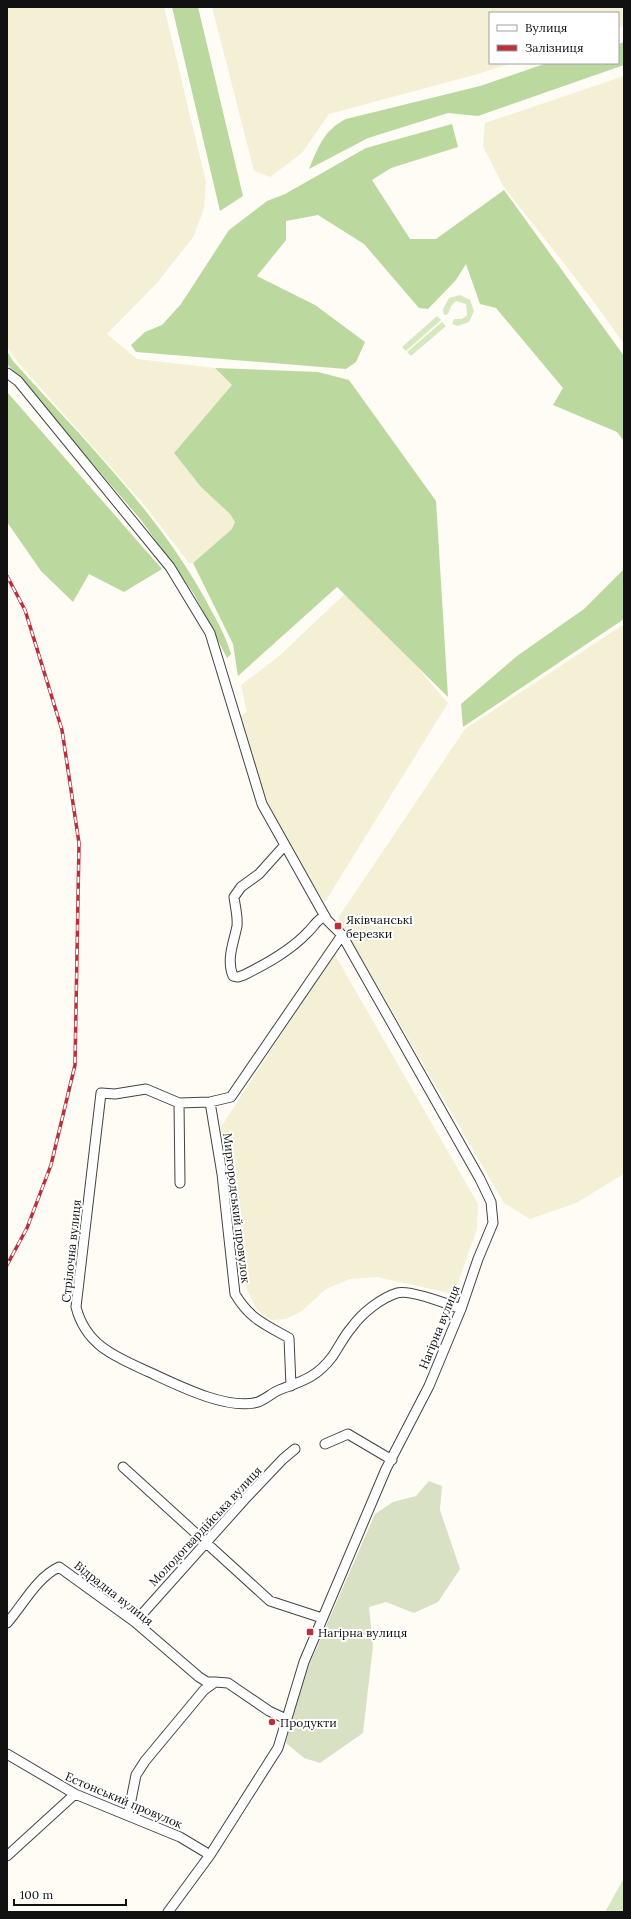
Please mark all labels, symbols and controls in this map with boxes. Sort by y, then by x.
legend [489,12,619,64]
text: Вулиця [525,20,567,35]
text: Залізниця [525,40,583,55]
place label: Яківчанські березки [346,912,413,941]
marker: Яківчанські березки [333,921,343,931]
street label: Миргородський провулок [220,1132,254,1284]
street label: Стрілочна вулиця [58,1199,84,1303]
street label: Нагірна вулиця [415,1283,463,1371]
street label: Молодогвардійська вулиця [145,1463,265,1589]
street label: Відрадна вулиця [71,1557,157,1629]
place label: Нагірна вулиця [318,1625,407,1640]
marker: Нагірна вулиця [305,1627,315,1637]
place label: Продукти [280,1715,337,1730]
marker: Продукти [267,1717,277,1727]
street label: Естонський провулок [63,1768,185,1832]
scale bar [14,1881,126,1907]
text: 100 m [20,1887,53,1902]

